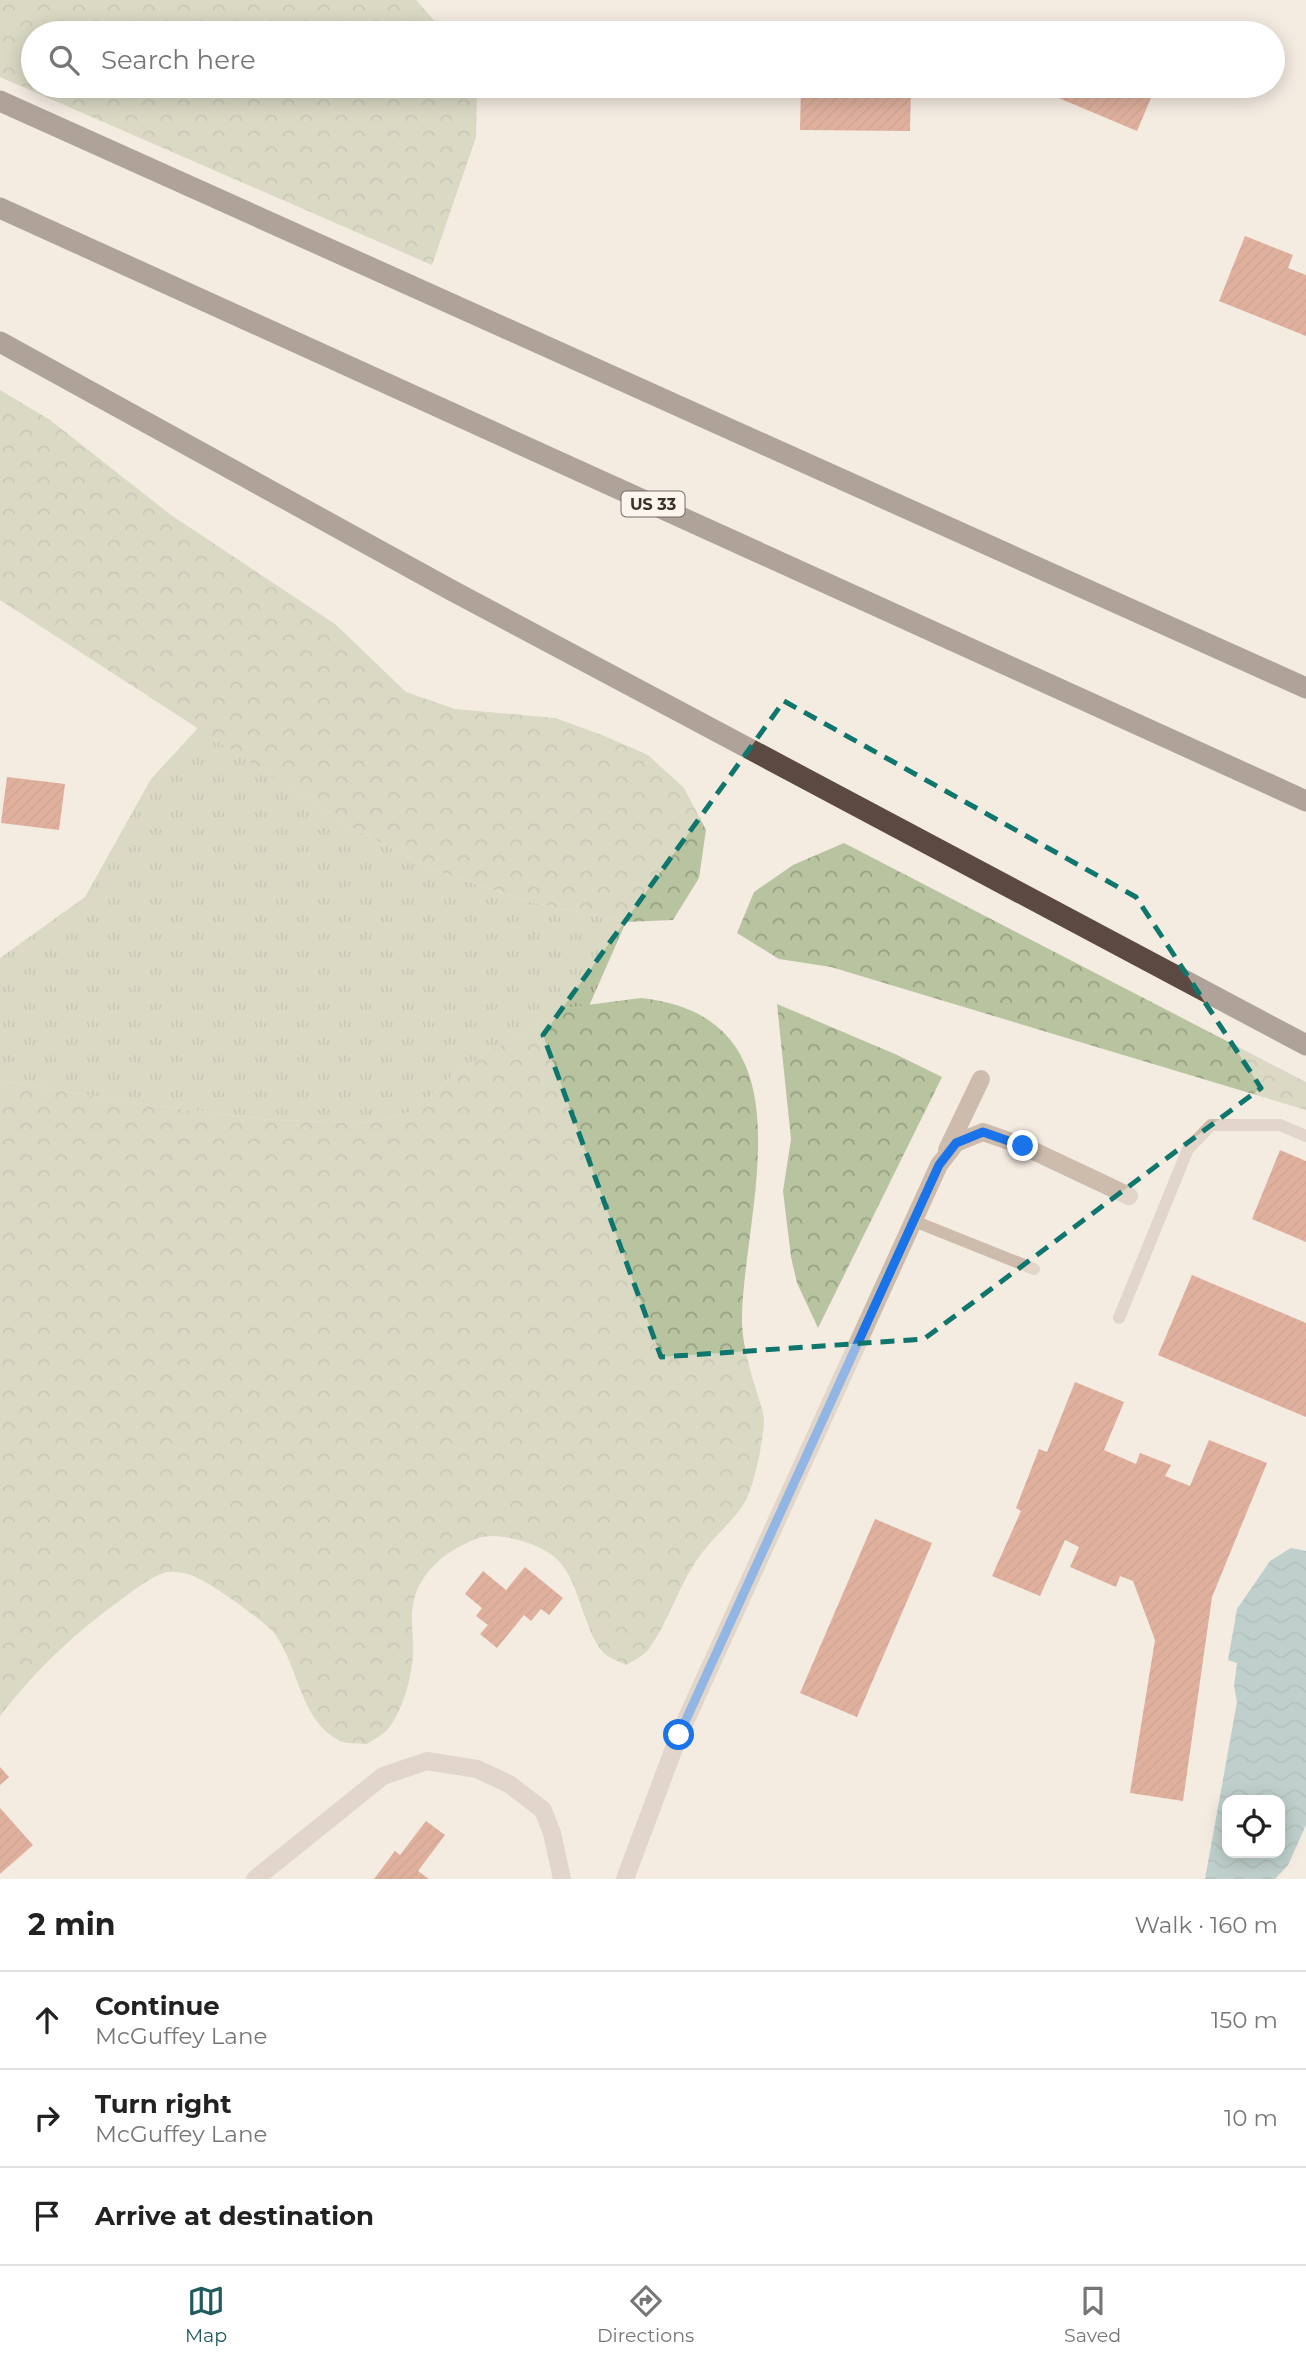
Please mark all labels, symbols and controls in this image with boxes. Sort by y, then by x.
search box [21,21,1285,98]
icon: search [45,41,83,79]
text: Search here [101,44,256,76]
road number: US 33 [622,491,684,516]
route end [1007,1130,1038,1161]
route start [663,1719,694,1750]
map controls [1222,1795,1285,1858]
button: locate [1222,1795,1285,1858]
text: 2 min [28,1906,115,1943]
text: Walk · 160 m [1134,1911,1278,1939]
text: Continue [95,1990,220,2022]
icon: ahead [28,2001,66,2039]
text: 150 m [1211,2006,1278,2034]
text: McGuffey Lane [95,2022,267,2050]
text: Turn right [95,2088,231,2120]
icon: right [28,2099,66,2137]
text: 10 m [1224,2104,1278,2132]
text: McGuffey Lane [95,2120,267,2148]
icon: arrive [28,2197,66,2235]
text: Arrive at destination [95,2200,374,2232]
tab: Map [185,2282,227,2347]
tab: Directions [597,2282,694,2347]
tab: Saved [1064,2282,1121,2347]

